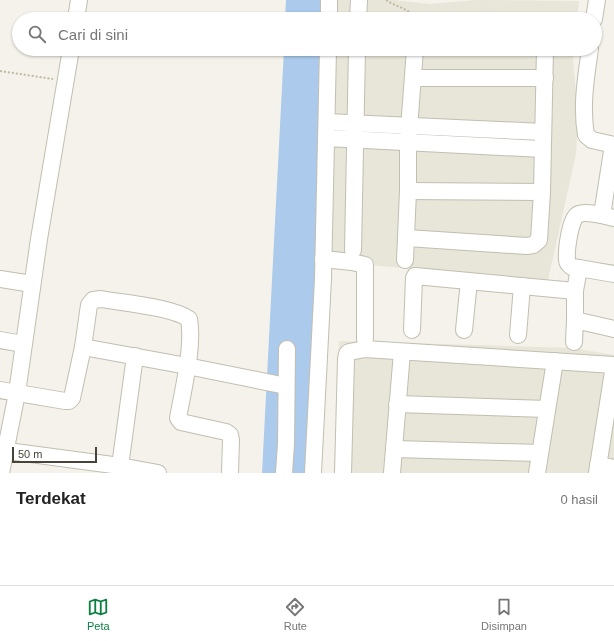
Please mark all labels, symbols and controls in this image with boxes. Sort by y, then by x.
search box [12,12,602,56]
icon: search [26,23,48,45]
text: Cari di sini [58,26,128,43]
scale bar [12,445,97,464]
text: 50 m [18,448,42,460]
text: Terdekat [16,489,86,508]
text: 0 hasil [560,492,598,507]
tab: Peta [87,596,110,632]
tab: Rute [284,596,307,632]
tab: Disimpan [481,596,527,632]

